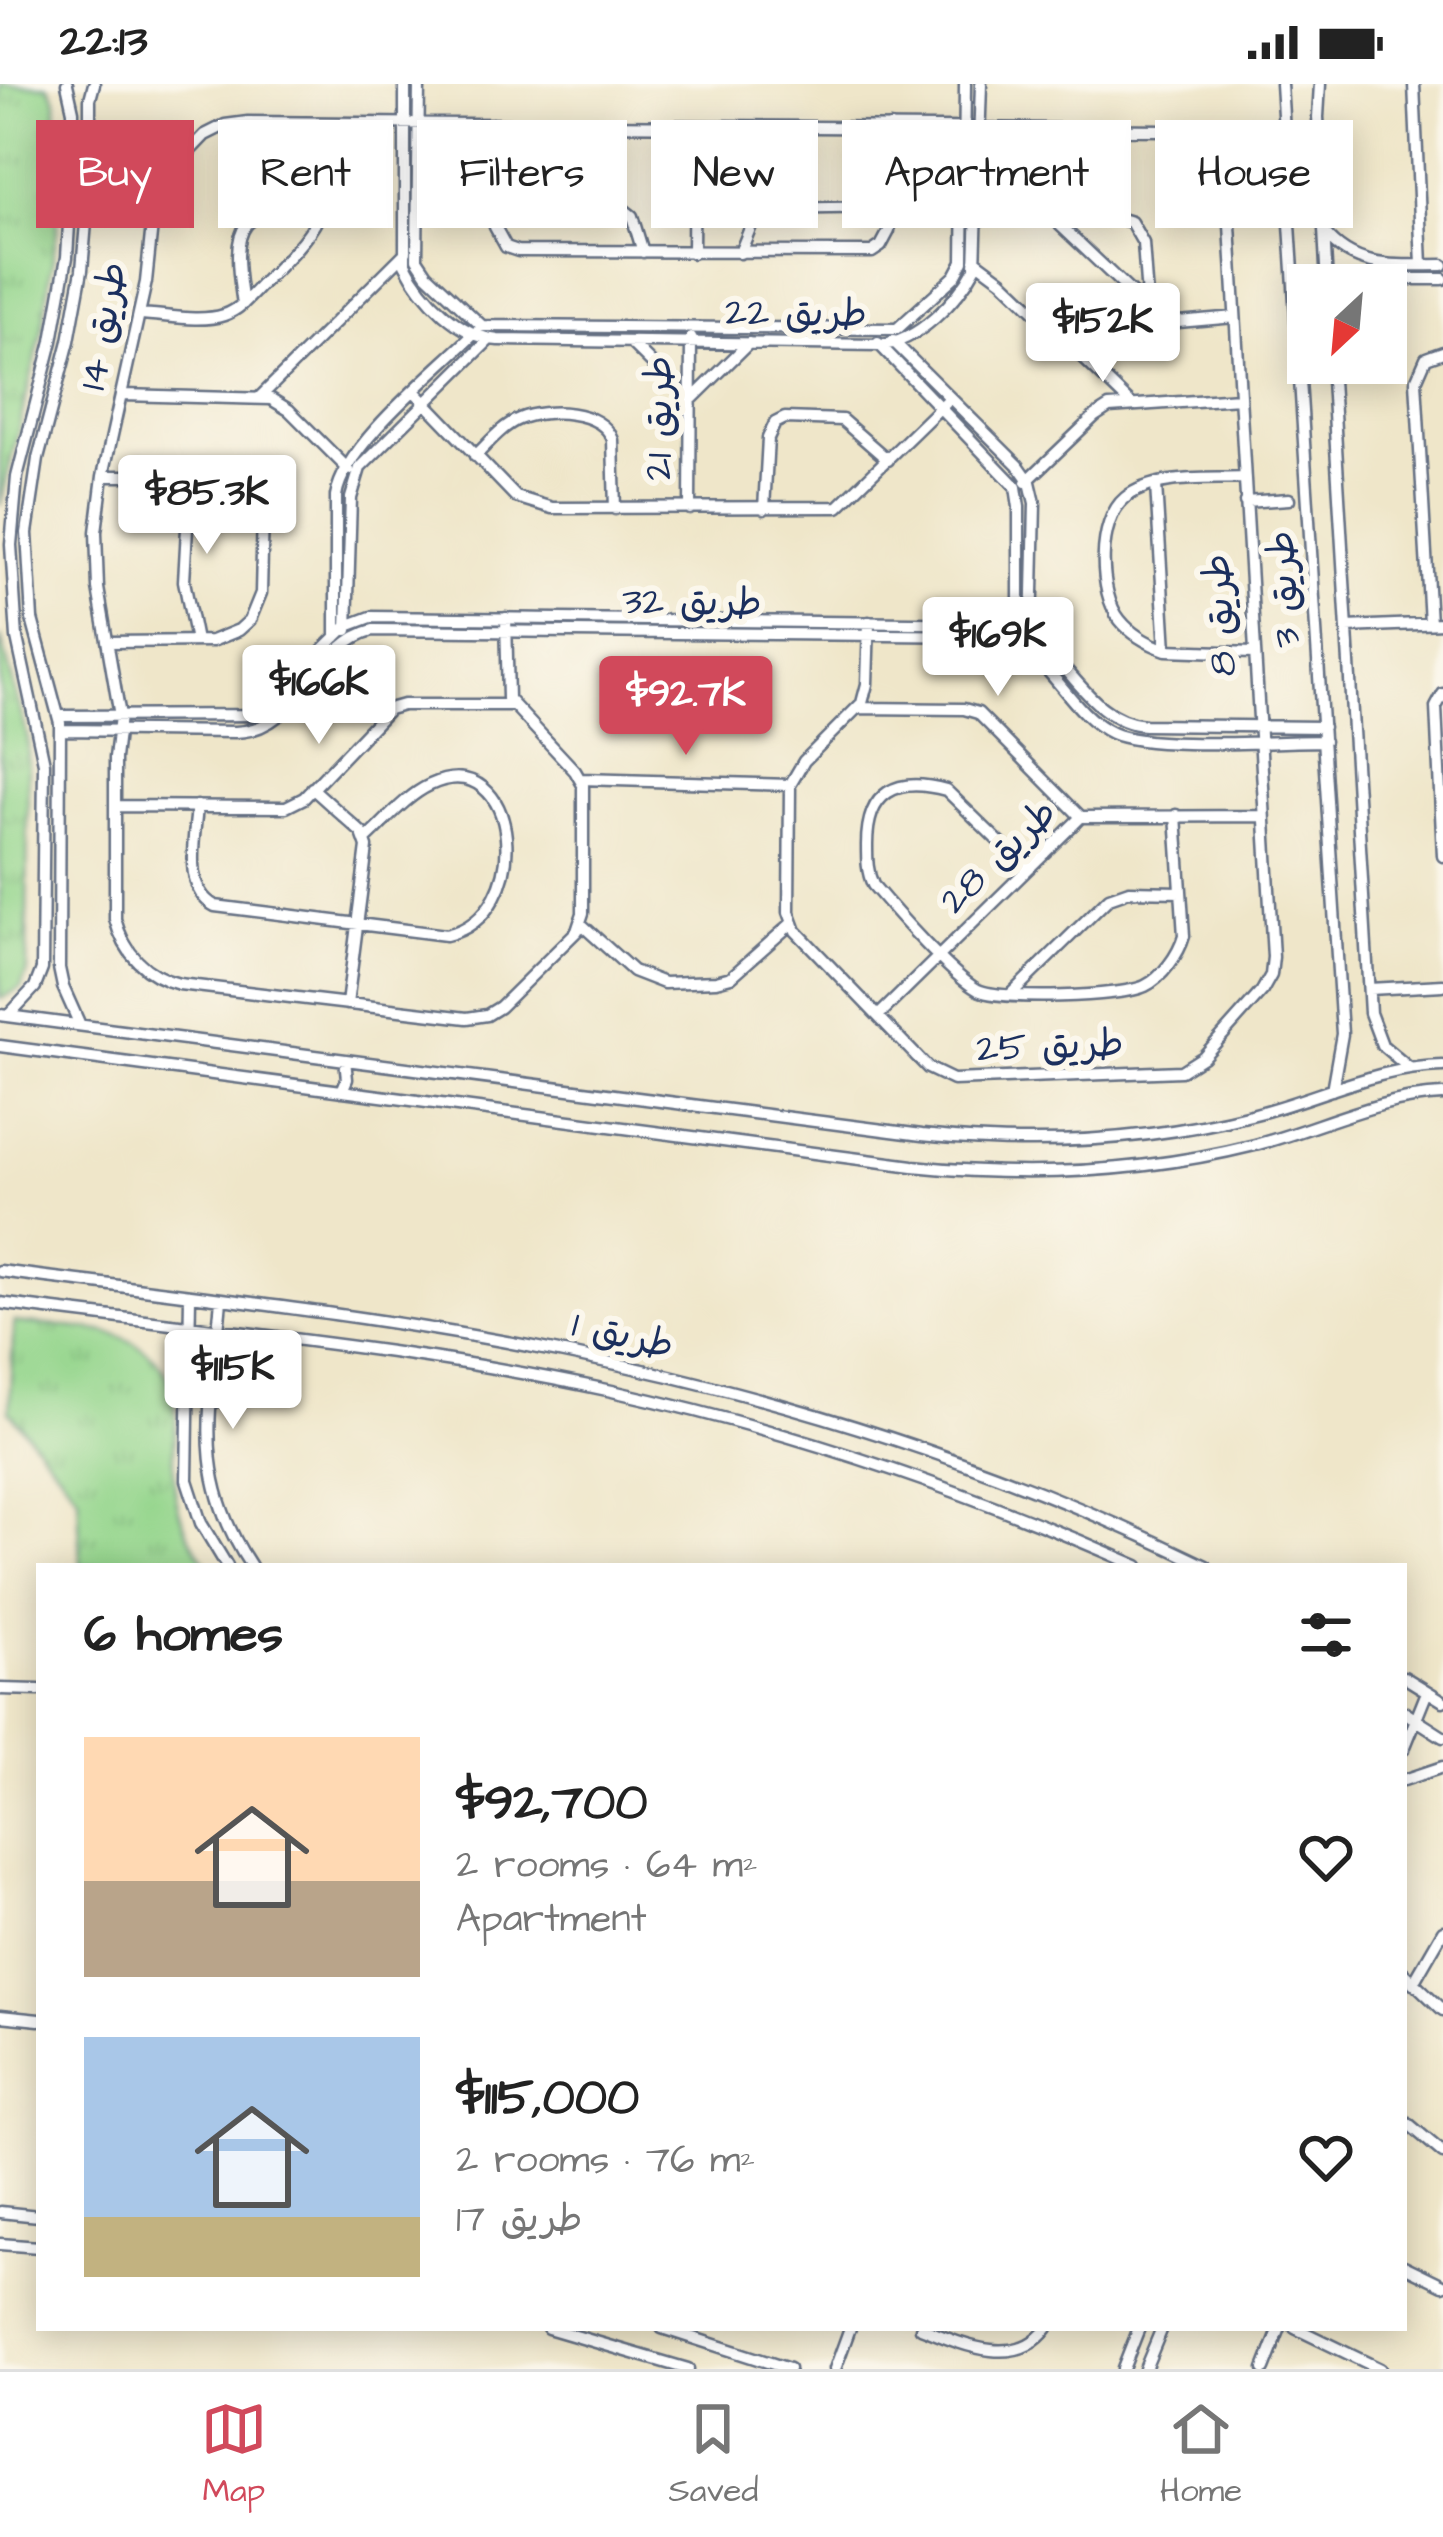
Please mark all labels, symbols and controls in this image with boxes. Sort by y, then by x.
text: 22:13 [60,11,148,73]
chip: Buy [36,120,194,228]
chip: Rent [218,120,393,228]
chip: Filters [417,120,627,228]
chip: New [651,120,818,228]
chip: Apartment [842,120,1131,228]
chip: House [1155,120,1353,228]
street label: طريق 14 [66,258,142,394]
north arrow [1287,264,1407,384]
map controls [1287,264,1407,384]
pin: $152K [1019,283,1187,385]
street label: طريق 22 [724,286,868,342]
text: $152K [1053,295,1153,349]
street label: طريق 21 [633,356,687,480]
pin: $85.3K [109,455,305,557]
text: $85.3K [145,467,269,521]
street label: طريق 3 [1255,529,1315,649]
street label: طريق 8 [1191,552,1251,678]
street label: طريق 32 [622,575,762,631]
pin: $169K [914,597,1082,699]
text: $169K [950,609,1046,663]
pin: $166K [235,645,403,747]
pin: $92.7K [588,656,784,758]
text: $166K [269,657,369,711]
text: $92.7K [626,668,746,722]
street label: طريق 28 [928,787,1070,927]
street label: طريق 25 [975,1017,1125,1077]
street label: طريق 1 [567,1298,679,1374]
pin: $115K [149,1330,317,1432]
text: $115K [192,1342,274,1396]
text: 6 homes [84,1600,283,1671]
icon: filters [1293,1602,1359,1668]
text: $92,700 [456,1768,647,1839]
icon: home [180,1785,324,1929]
icon: heart [1293,1824,1359,1890]
text: 2 rooms · 64 m² [456,1839,758,1893]
text: Apartment [456,1893,647,1947]
text: $115,000 [456,2063,639,2134]
icon: home [180,2085,324,2229]
icon: heart [1293,2124,1359,2190]
text: 2 rooms · 76 m² [456,2134,755,2188]
text: طريق 17 [456,2193,583,2247]
tab: Map [201,2396,267,2514]
tab: Saved [669,2396,758,2514]
tab: Home [1160,2396,1242,2514]

